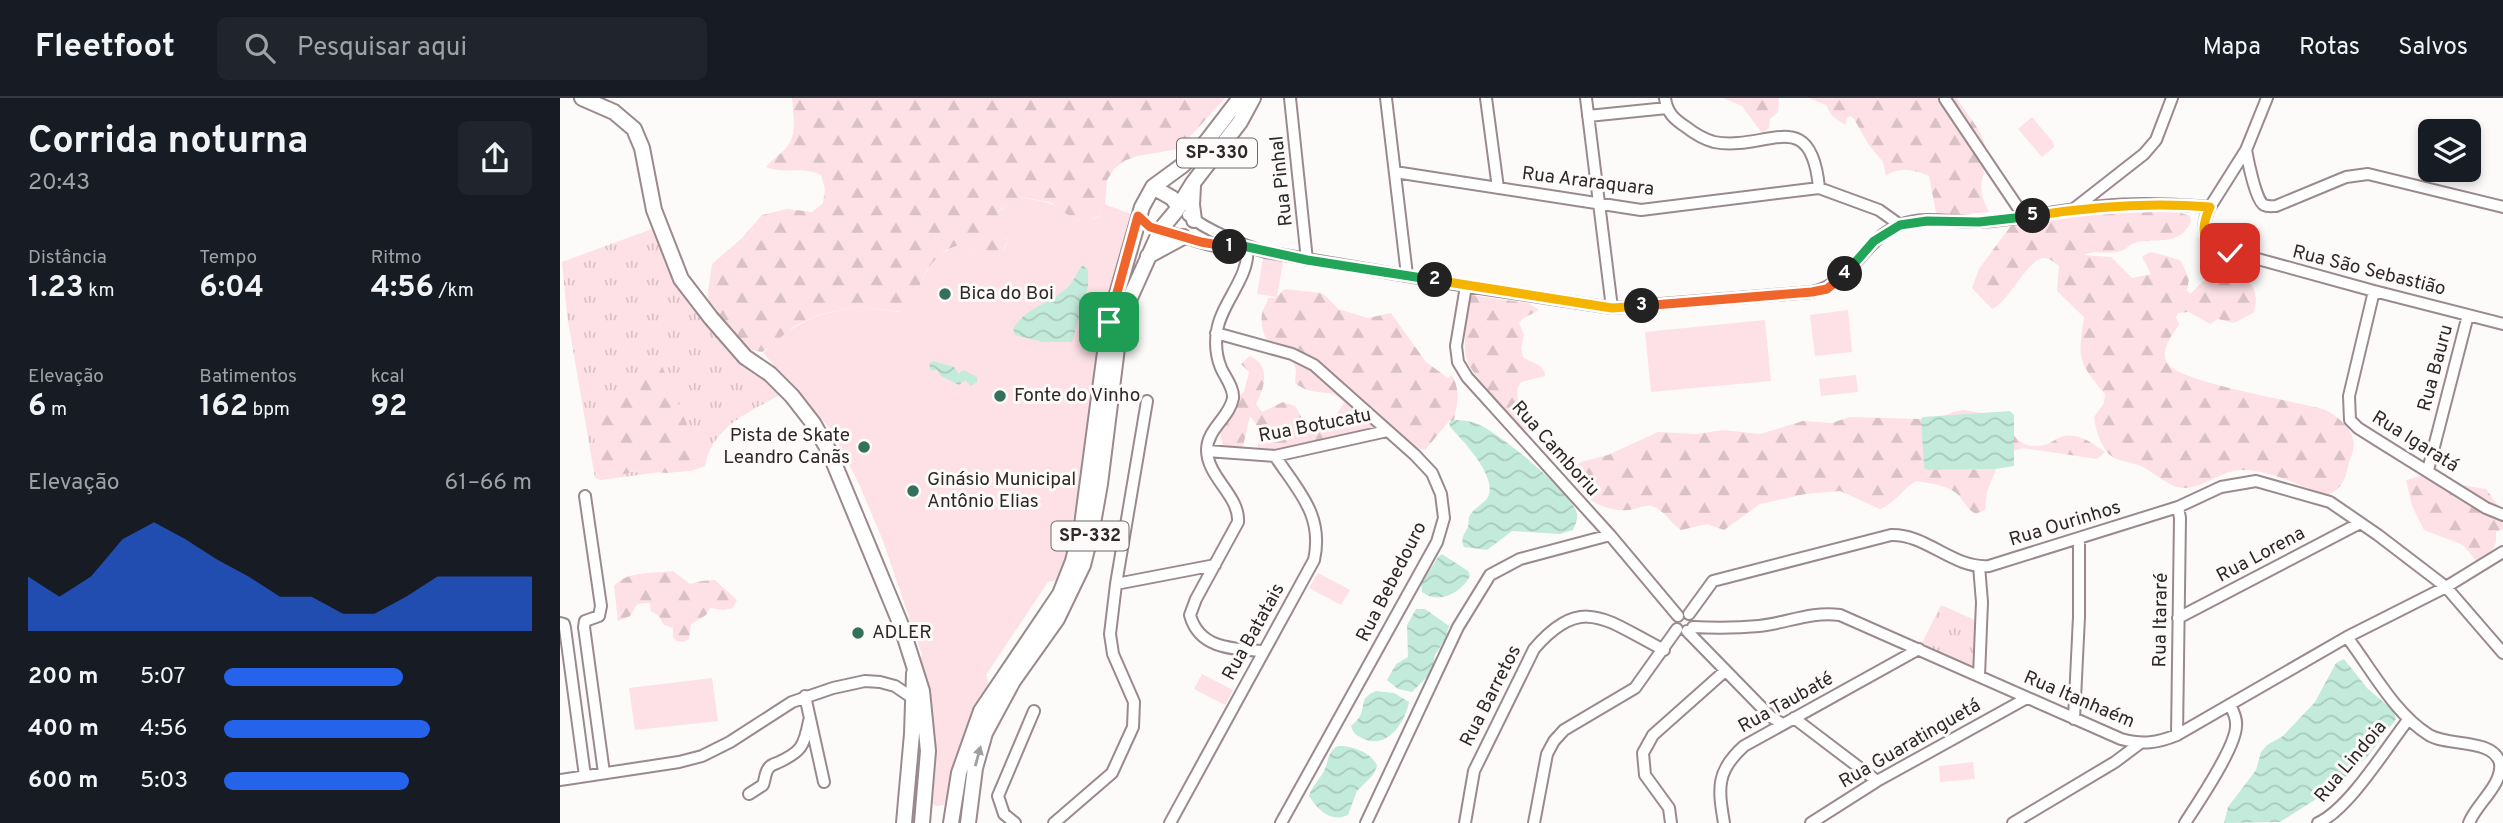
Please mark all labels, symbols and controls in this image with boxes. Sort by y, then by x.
search box [217,17,707,80]
text: Fleetfoot [35,27,175,69]
icon: search [241,29,279,67]
text: Pesquisar aqui [297,32,467,65]
text: Mapa [2203,33,2261,63]
text: Rotas [2299,33,2360,63]
text: Salvos [2398,33,2468,63]
text: Corrida noturna [28,118,308,167]
map controls [2418,119,2481,182]
button: layers [2418,119,2481,182]
button: share [458,121,532,195]
street label: Rua Pinhal [1265,135,1299,227]
road number: SP-330 [1177,138,1257,168]
street label: Rua Araraquara [1520,162,1656,202]
text: 20:43 [28,169,90,198]
pin: 5 [2016,198,2050,234]
text: 5 [2027,203,2038,227]
pin [2200,223,2260,283]
pin: 1 [1212,230,1248,264]
text: 1 [1226,234,1233,258]
icon: check [2211,234,2249,272]
street label: Rua São Sebastião [2290,240,2448,302]
text: Distância [28,246,107,270]
text: Tempo [199,246,257,270]
text: Ritmo [371,246,422,270]
pin: 4 [1828,256,1862,292]
text: 4 [1838,261,1851,285]
pin: 2 [1418,262,1452,298]
text: 2 [1429,267,1440,291]
text: 1.23 [28,270,84,307]
text: 6:04 [199,270,264,307]
text: 4:56 [371,270,434,307]
text: km [84,279,115,303]
text: /km [434,279,474,303]
place label: Bica do Boi [959,282,1054,306]
marker: Bica do Boi [937,286,953,302]
pin: 3 [1624,288,1660,324]
pin [1079,292,1139,352]
text: 3 [1636,293,1647,317]
icon: arrive [1090,303,1128,341]
street label: Rua Bauru [2413,322,2459,414]
text: Elevação [28,365,104,389]
text: Batimentos [199,365,297,389]
text: kcal [371,365,404,389]
place label: Fonte do Vinho [1014,384,1140,408]
marker: Fonte do Vinho [992,388,1008,404]
text: 6 [28,389,46,426]
text: 162 [199,389,248,426]
text: 92 [371,389,407,426]
street label: Rua Camboriu [1506,396,1604,502]
text: m [46,398,67,422]
text: bpm [248,398,290,422]
street label: Rua Botucatu [1257,403,1373,449]
street label: Rua Igaratá [2367,406,2463,478]
place label: Pista de Skate Leandro Canãs [723,424,850,470]
marker: Pista de Skate Leandro Canãs [856,439,872,455]
place label: Ginásio Municipal Antônio Elias [927,468,1076,514]
text: Elevação [28,469,120,498]
text: 61–66 m [445,469,532,498]
marker: Ginásio Municipal Antônio Elias [905,483,921,499]
street label: Rua Ourinhos [2006,496,2124,552]
street label: Rua Bebedouro [1351,518,1433,646]
road number: SP-332 [1051,522,1128,550]
street label: Rua Lorena [2213,522,2309,588]
street label: Rua Itararé [2148,572,2174,668]
street label: Rua Batatais [1217,579,1291,685]
place label: ADLER [872,621,932,645]
marker: ADLER [850,625,866,641]
street label: Rua Barretos [1455,641,1527,751]
text: 200 m [28,663,98,692]
text: 5:07 [140,663,186,692]
street label: Rua Itanhaém [2020,666,2138,734]
street label: Rua Taubaté [1734,667,1838,739]
street label: Rua Guaratinguetá [1835,694,1985,794]
text: 400 m [28,715,99,744]
text: 4:56 [140,715,187,744]
street label: Rua Lindoia [2310,716,2392,808]
one-way arrow [973,744,984,766]
text: 600 m [28,767,98,796]
text: 5:03 [140,767,188,796]

